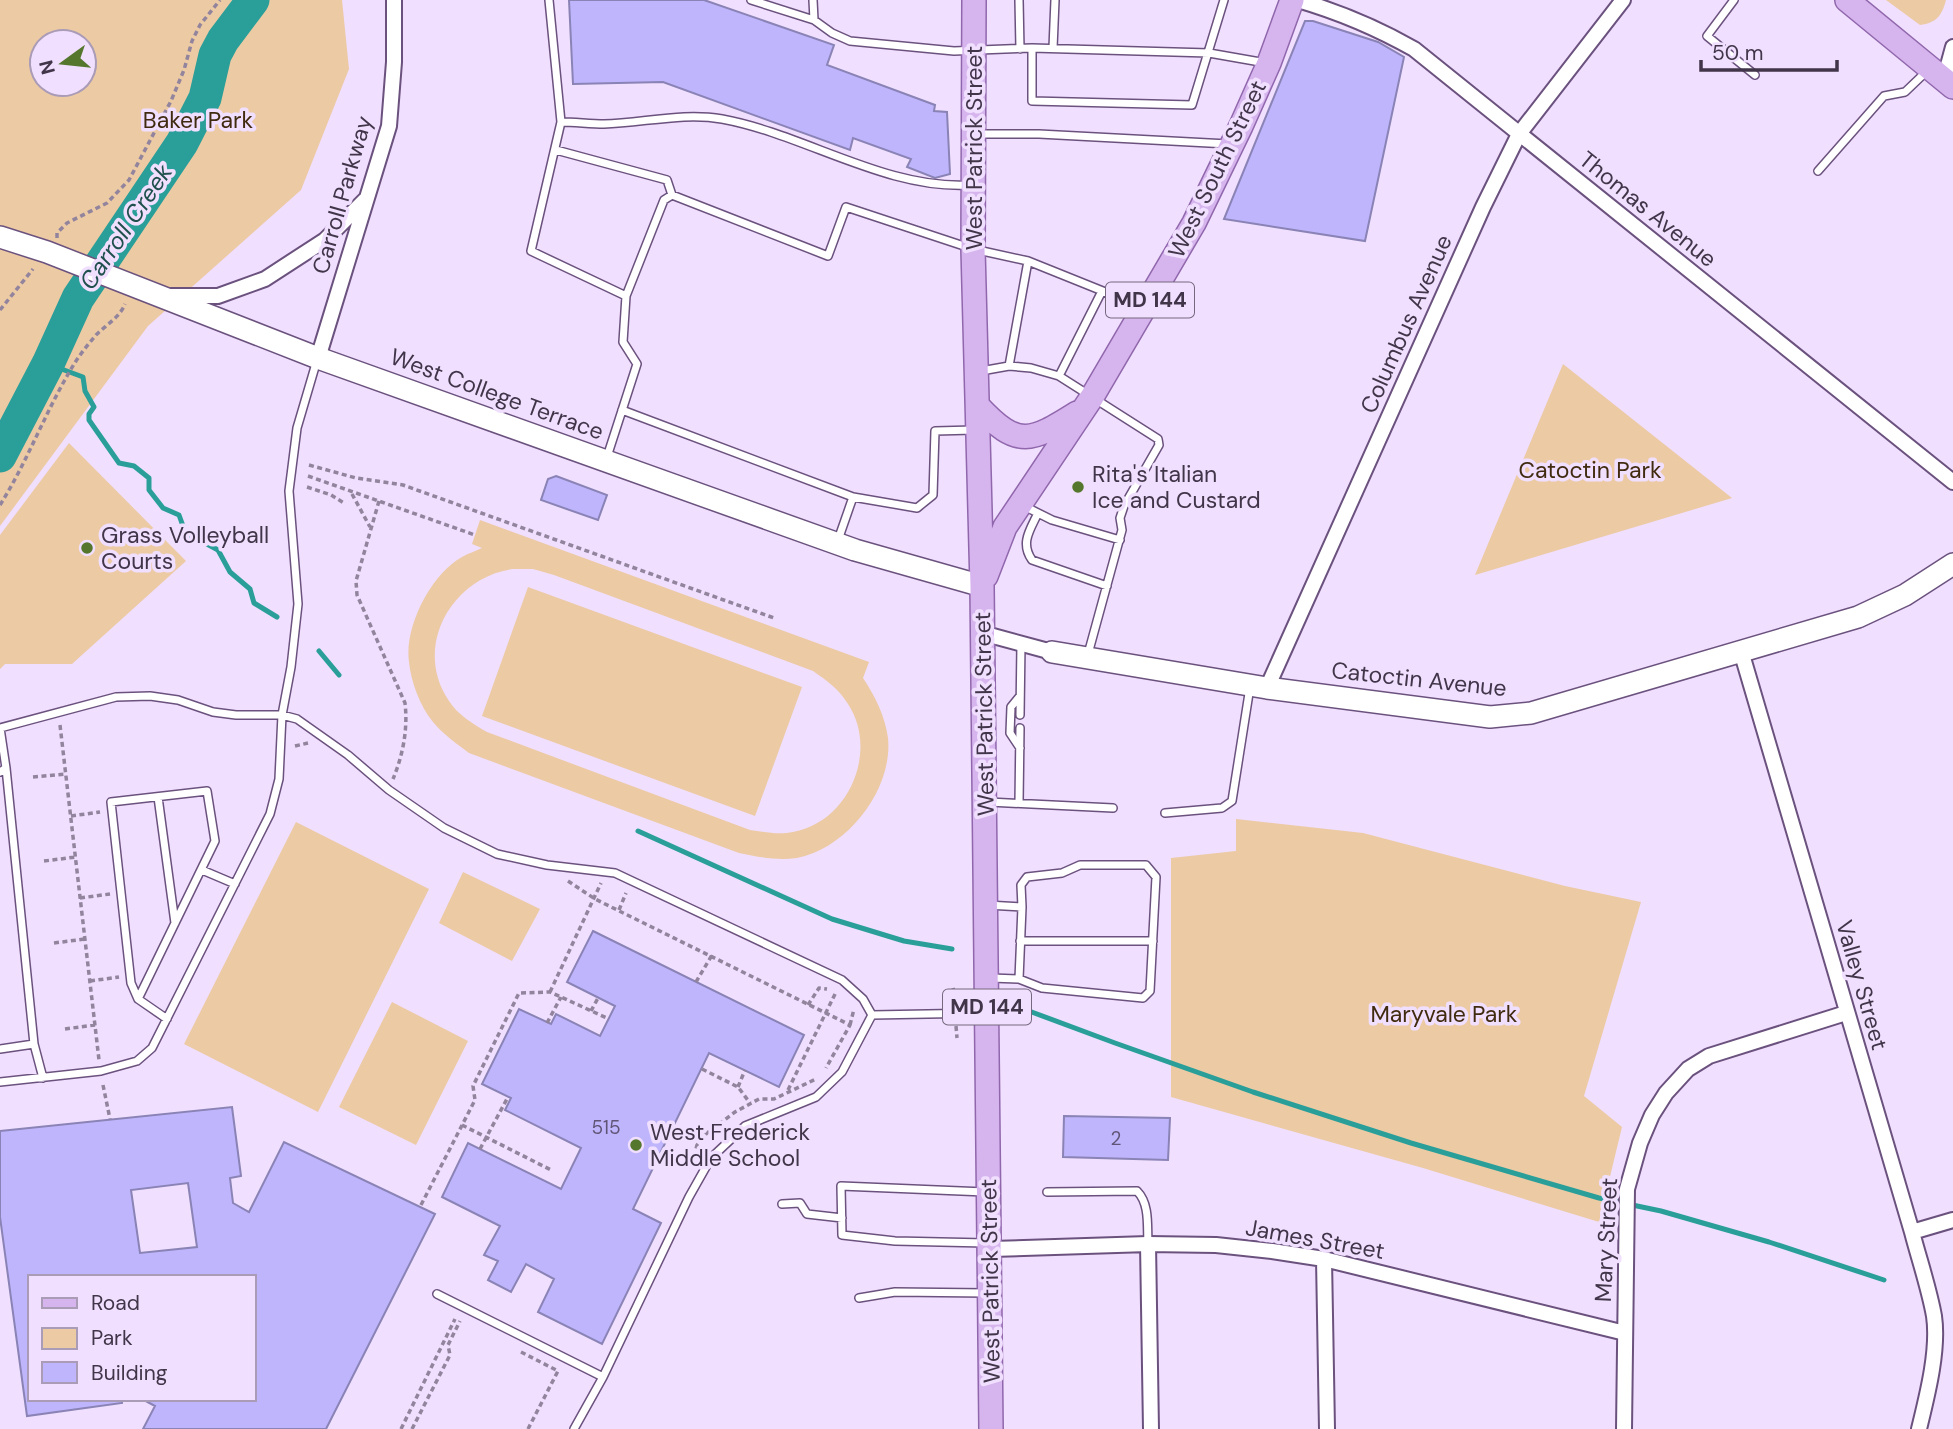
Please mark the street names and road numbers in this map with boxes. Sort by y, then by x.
street label: West Patrick Street [959,46,989,250]
street label: West South Street [1161,75,1273,263]
street label: Carroll Parkway [305,112,379,278]
street label: Thomas Avenue [1573,144,1723,274]
street label: Columbus Avenue [1353,230,1459,418]
road number: MD 144 [1106,282,1194,318]
street label: West College Terrace [386,341,608,447]
street label: West Patrick Street [967,612,1001,816]
street label: Catoctin Avenue [1330,655,1508,703]
street label: Valley Street [1829,917,1895,1053]
road number: MD 144 [943,990,1031,1024]
street label: Mary Street [1588,1177,1624,1303]
street label: West Patrick Street [973,1179,1007,1383]
street label: James Street [1243,1212,1387,1266]

